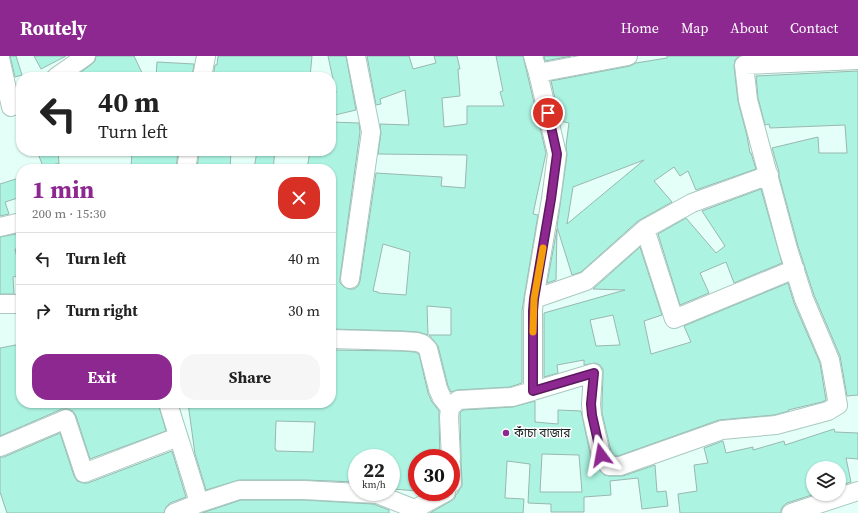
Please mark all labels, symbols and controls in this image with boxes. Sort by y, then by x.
text: Routely [20,15,87,41]
text: Home [621,18,659,38]
text: Map [681,18,708,38]
text: About [730,18,768,38]
text: Contact [790,18,838,38]
text: 40 m [98,83,160,121]
icon: left [32,88,84,140]
pin [531,96,565,130]
icon: arrive [537,102,559,124]
text: Turn left [98,119,168,144]
text: 1 min [32,173,94,206]
button: close [278,177,320,219]
text: 200 m · 15:30 [32,205,106,222]
icon: left [32,248,54,270]
text: Turn left [66,248,126,269]
text: 40 m [288,248,320,269]
icon: right [32,300,54,322]
text: Turn right [66,300,138,321]
text: 30 m [288,300,320,321]
button: Exit [32,354,172,400]
button: Share [180,354,320,400]
place label: কাঁচা বাজার [513,425,571,441]
marker: কাঁচা বাজার [501,428,511,438]
position arrow [580,434,622,476]
speed limit sign: 30 [408,449,460,501]
text: 22 [363,456,385,484]
map controls [806,461,846,501]
button: layers [806,461,846,501]
text: km/h [362,478,386,491]

